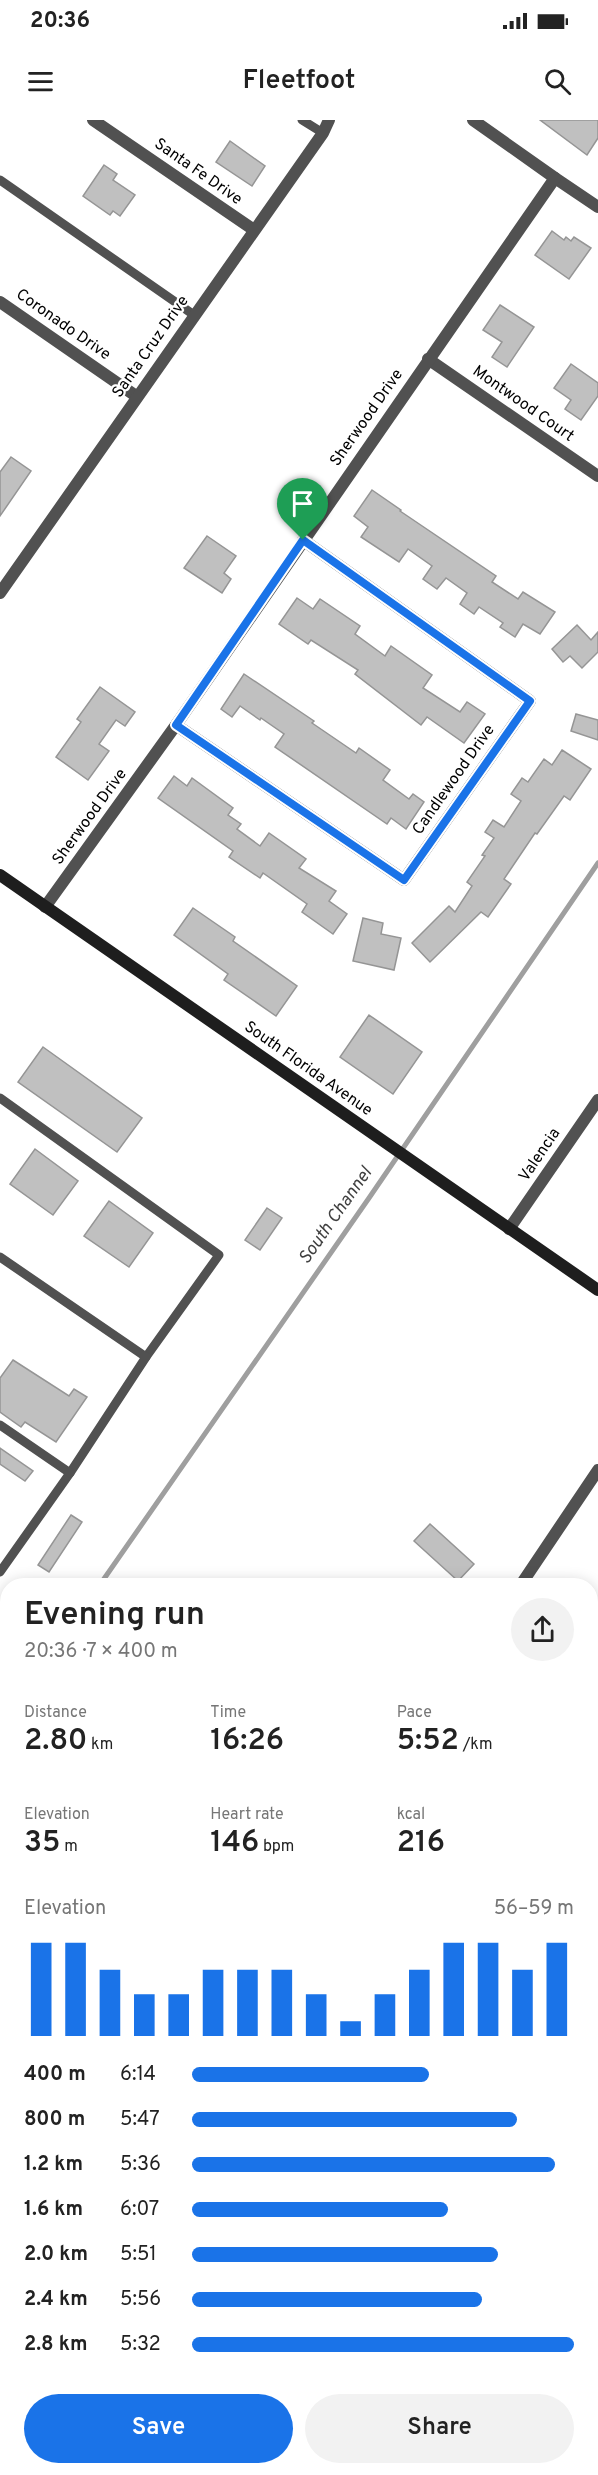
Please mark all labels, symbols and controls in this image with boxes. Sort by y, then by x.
text: 20:36 [30,8,90,35]
text: Fleetfoot [242,64,356,98]
icon: menu [24,65,57,98]
icon: search [541,65,574,98]
street label: Santa Fe Drive [150,134,246,210]
street label: Coronado Drive [12,285,114,365]
street label: Santa Cruz Drive [108,292,194,402]
street label: Montwood Court [468,361,578,447]
street label: Sherwood Drive [326,366,408,470]
pin [277,478,328,540]
icon: arrive [286,487,319,520]
street label: Candlewood Drive [408,721,500,839]
street label: Sherwood Drive [48,765,132,869]
street label: South Florida Avenue [240,1017,376,1121]
street label: Valencia [515,1124,565,1186]
water label: South Channel [294,1162,379,1269]
text: Evening run [24,1595,205,1637]
button: share [511,1598,574,1661]
text: 20:36 · 7 × 400 m [24,1639,178,1665]
text: Distance [24,1703,87,1723]
text: Time [210,1703,246,1723]
text: Pace [397,1703,432,1723]
text: 2.80 [24,1723,87,1760]
text: 16:26 [210,1723,284,1760]
text: 5:52 [397,1723,459,1760]
text: km [87,1735,113,1755]
text: /km [459,1735,493,1755]
text: Elevation [24,1805,90,1825]
text: Heart rate [210,1805,284,1825]
text: kcal [397,1805,425,1825]
text: 35 [24,1825,60,1862]
text: 146 [210,1825,259,1862]
text: 216 [397,1825,445,1862]
text: m [60,1837,78,1857]
text: bpm [259,1837,294,1857]
text: Elevation [24,1896,106,1922]
text: 56–59 m [494,1896,574,1922]
text: 400 m [24,2062,86,2088]
text: 6:14 [120,2062,156,2088]
text: 800 m [24,2107,85,2133]
text: 5:47 [120,2107,160,2133]
text: 1.2 km [24,2152,83,2178]
text: 5:36 [120,2152,161,2178]
text: 1.6 km [24,2197,83,2223]
text: 6:07 [120,2197,159,2223]
text: 2.0 km [24,2242,88,2268]
text: 5:51 [120,2242,157,2268]
text: 2.4 km [24,2287,88,2313]
text: 5:56 [120,2287,161,2313]
text: 2.8 km [24,2332,87,2358]
text: 5:32 [120,2332,161,2358]
button: Save [24,2394,293,2463]
button: Share [305,2394,574,2463]

